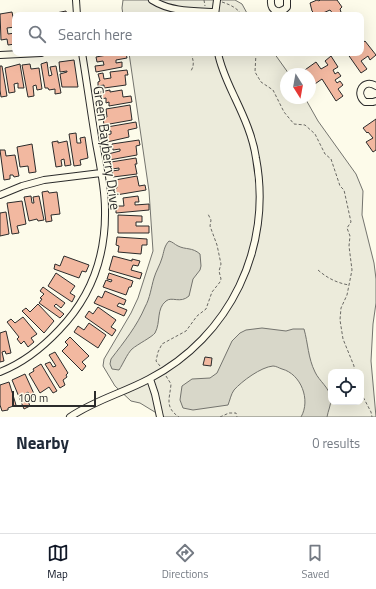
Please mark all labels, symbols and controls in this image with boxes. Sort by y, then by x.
search box [12,12,364,56]
icon: search [26,23,48,45]
text: Search here [58,23,132,46]
north arrow [280,68,316,104]
street label: Green Bayberry Drive [88,85,127,211]
map controls [328,369,364,405]
button: locate [328,369,364,405]
scale bar [12,389,96,408]
text: 100 m [18,390,48,406]
text: Nearby [16,430,69,456]
text: 0 results [312,433,360,453]
tab: Map [47,542,69,582]
tab: Directions [162,542,208,582]
tab: Saved [301,542,329,582]

